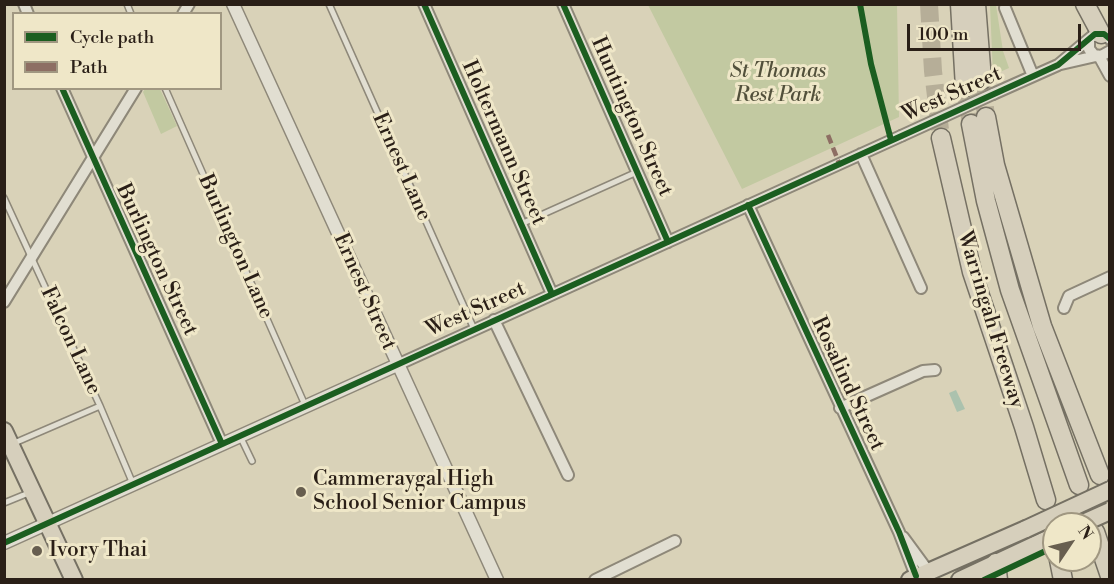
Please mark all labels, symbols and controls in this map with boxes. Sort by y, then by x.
legend [12,12,222,90]
scale bar [910,12,1084,50]
text: 100 m [918,23,969,46]
text: Cycle path [70,26,154,49]
street label: Huntington Street [585,33,677,201]
text: Path [70,56,108,79]
street label: Holtermann Street [455,57,551,229]
park label: St Thomas Rest Park [730,59,826,109]
street label: West Street [898,62,1006,128]
street label: Ernest Lane [366,109,436,225]
street label: Burlington Lane [192,171,278,323]
street label: Burlington Street [110,180,202,340]
street label: Warringah Freeway [951,228,1029,412]
street label: Ernest Street [327,230,401,354]
street label: West Street [422,277,530,343]
street label: Falcon Lane [34,283,106,399]
street label: Rosalind Street [805,313,889,455]
place label: Cammeraygal High School Senior Campus [313,467,526,517]
marker: Cammeraygal High School Senior Campus [294,485,308,499]
north arrow [1042,512,1102,572]
text: N [1073,522,1097,544]
place label: Ivory Thai [49,538,148,564]
marker: Ivory Thai [30,544,44,558]

